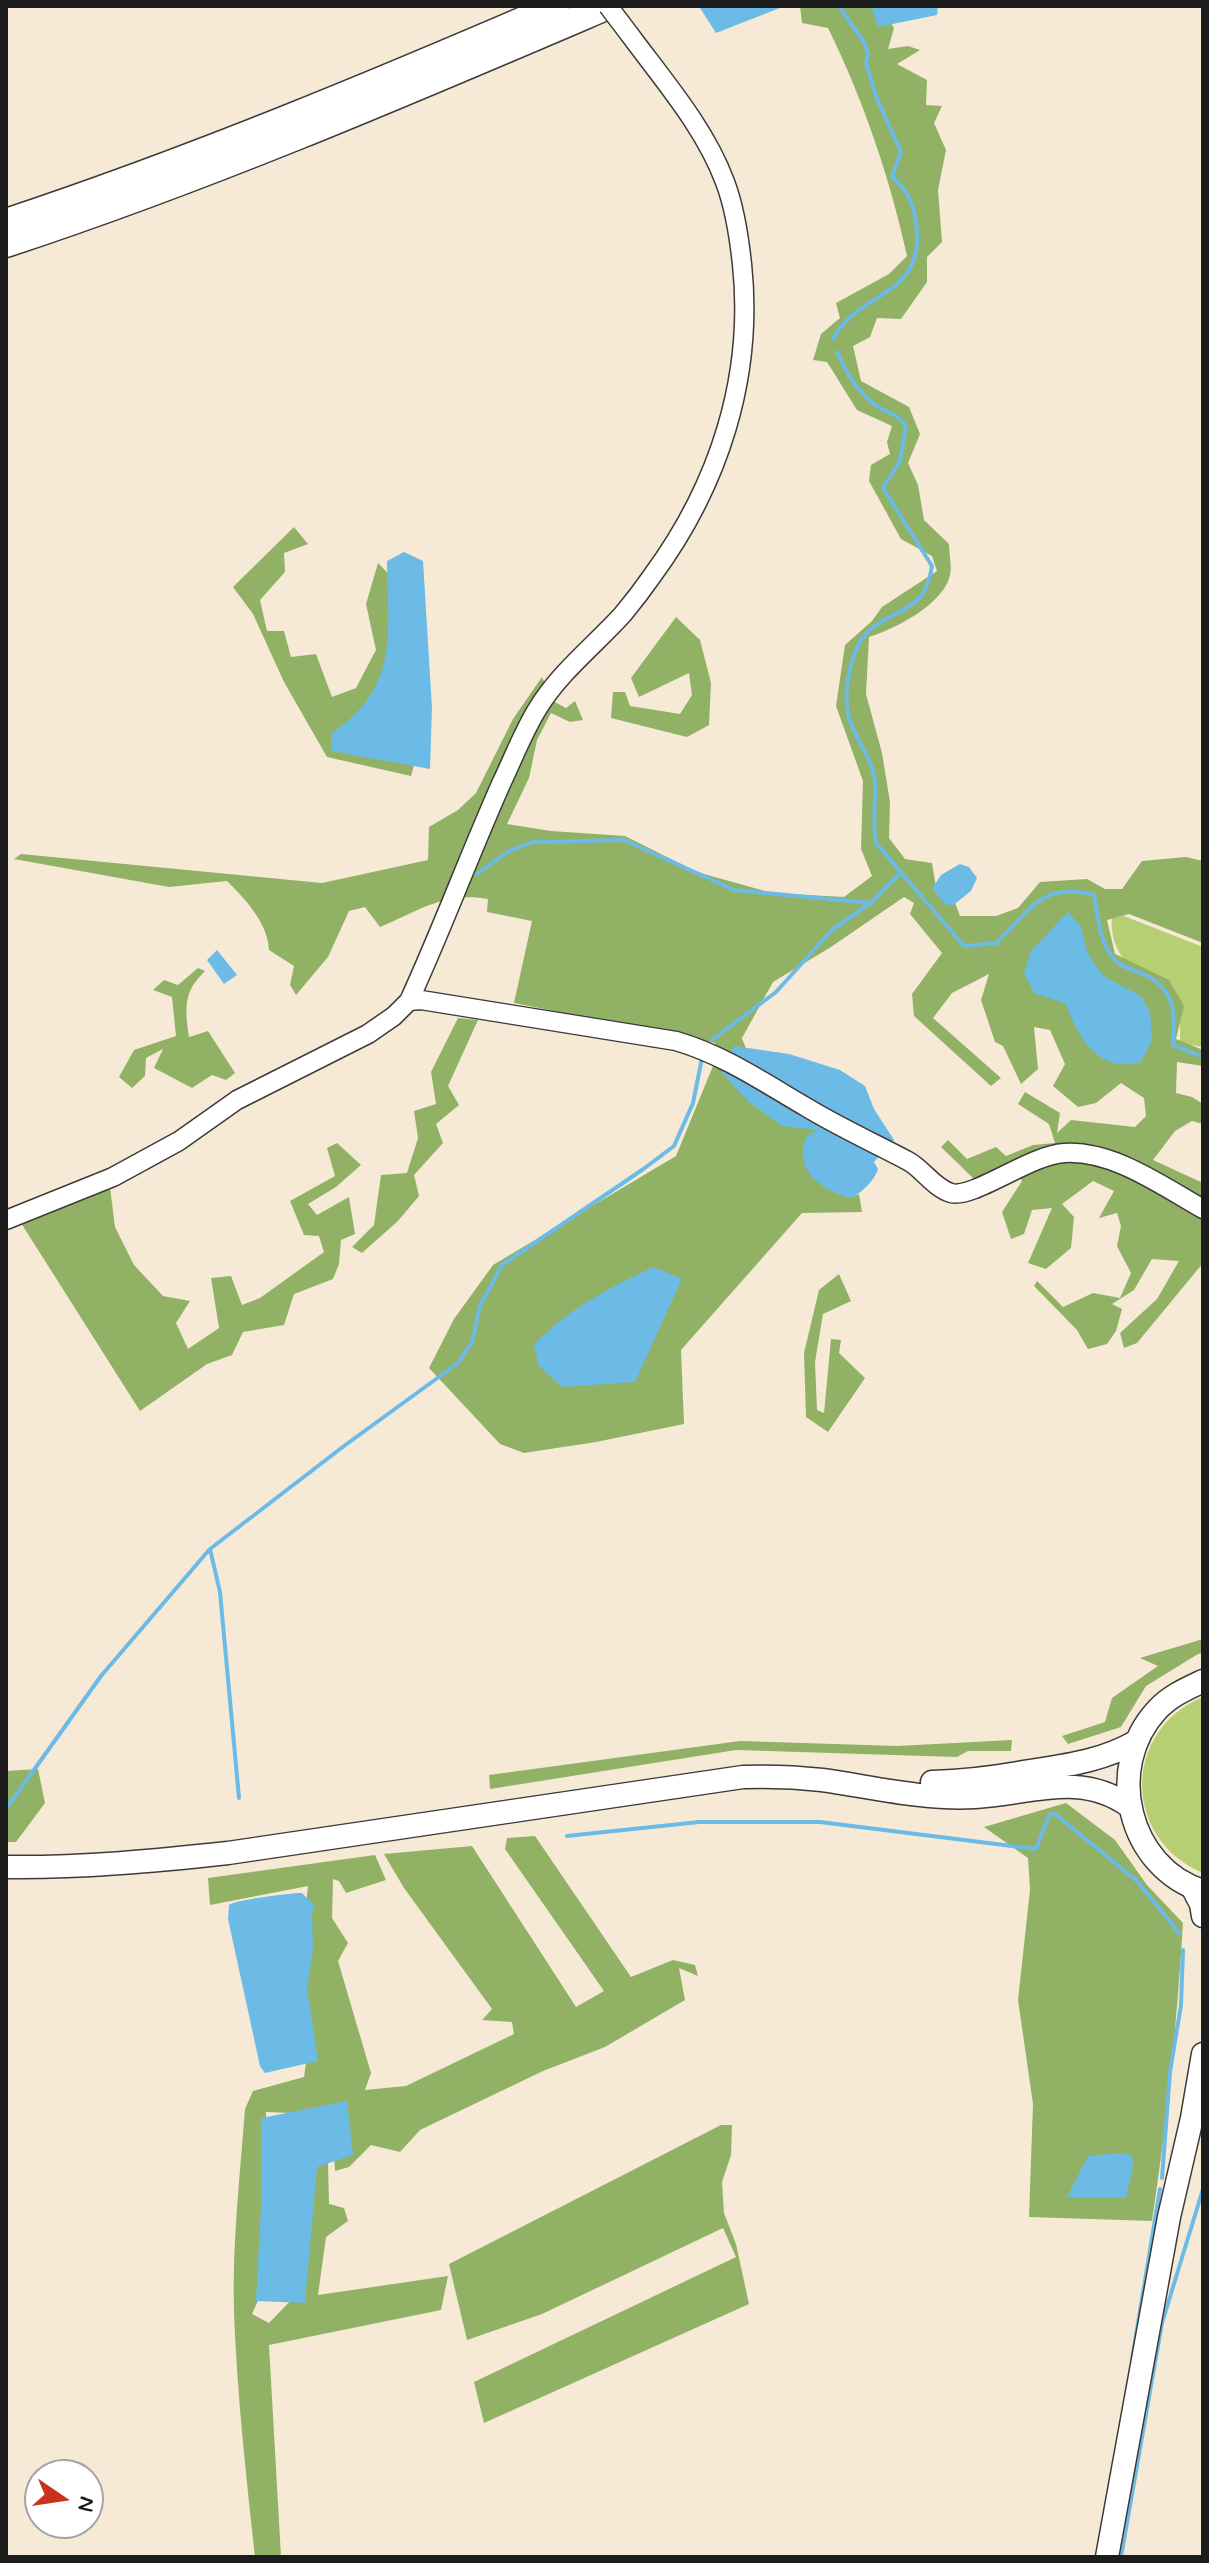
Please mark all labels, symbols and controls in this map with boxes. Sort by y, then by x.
north arrow [24,2459,104,2539]
text: N [70,2494,101,2514]

